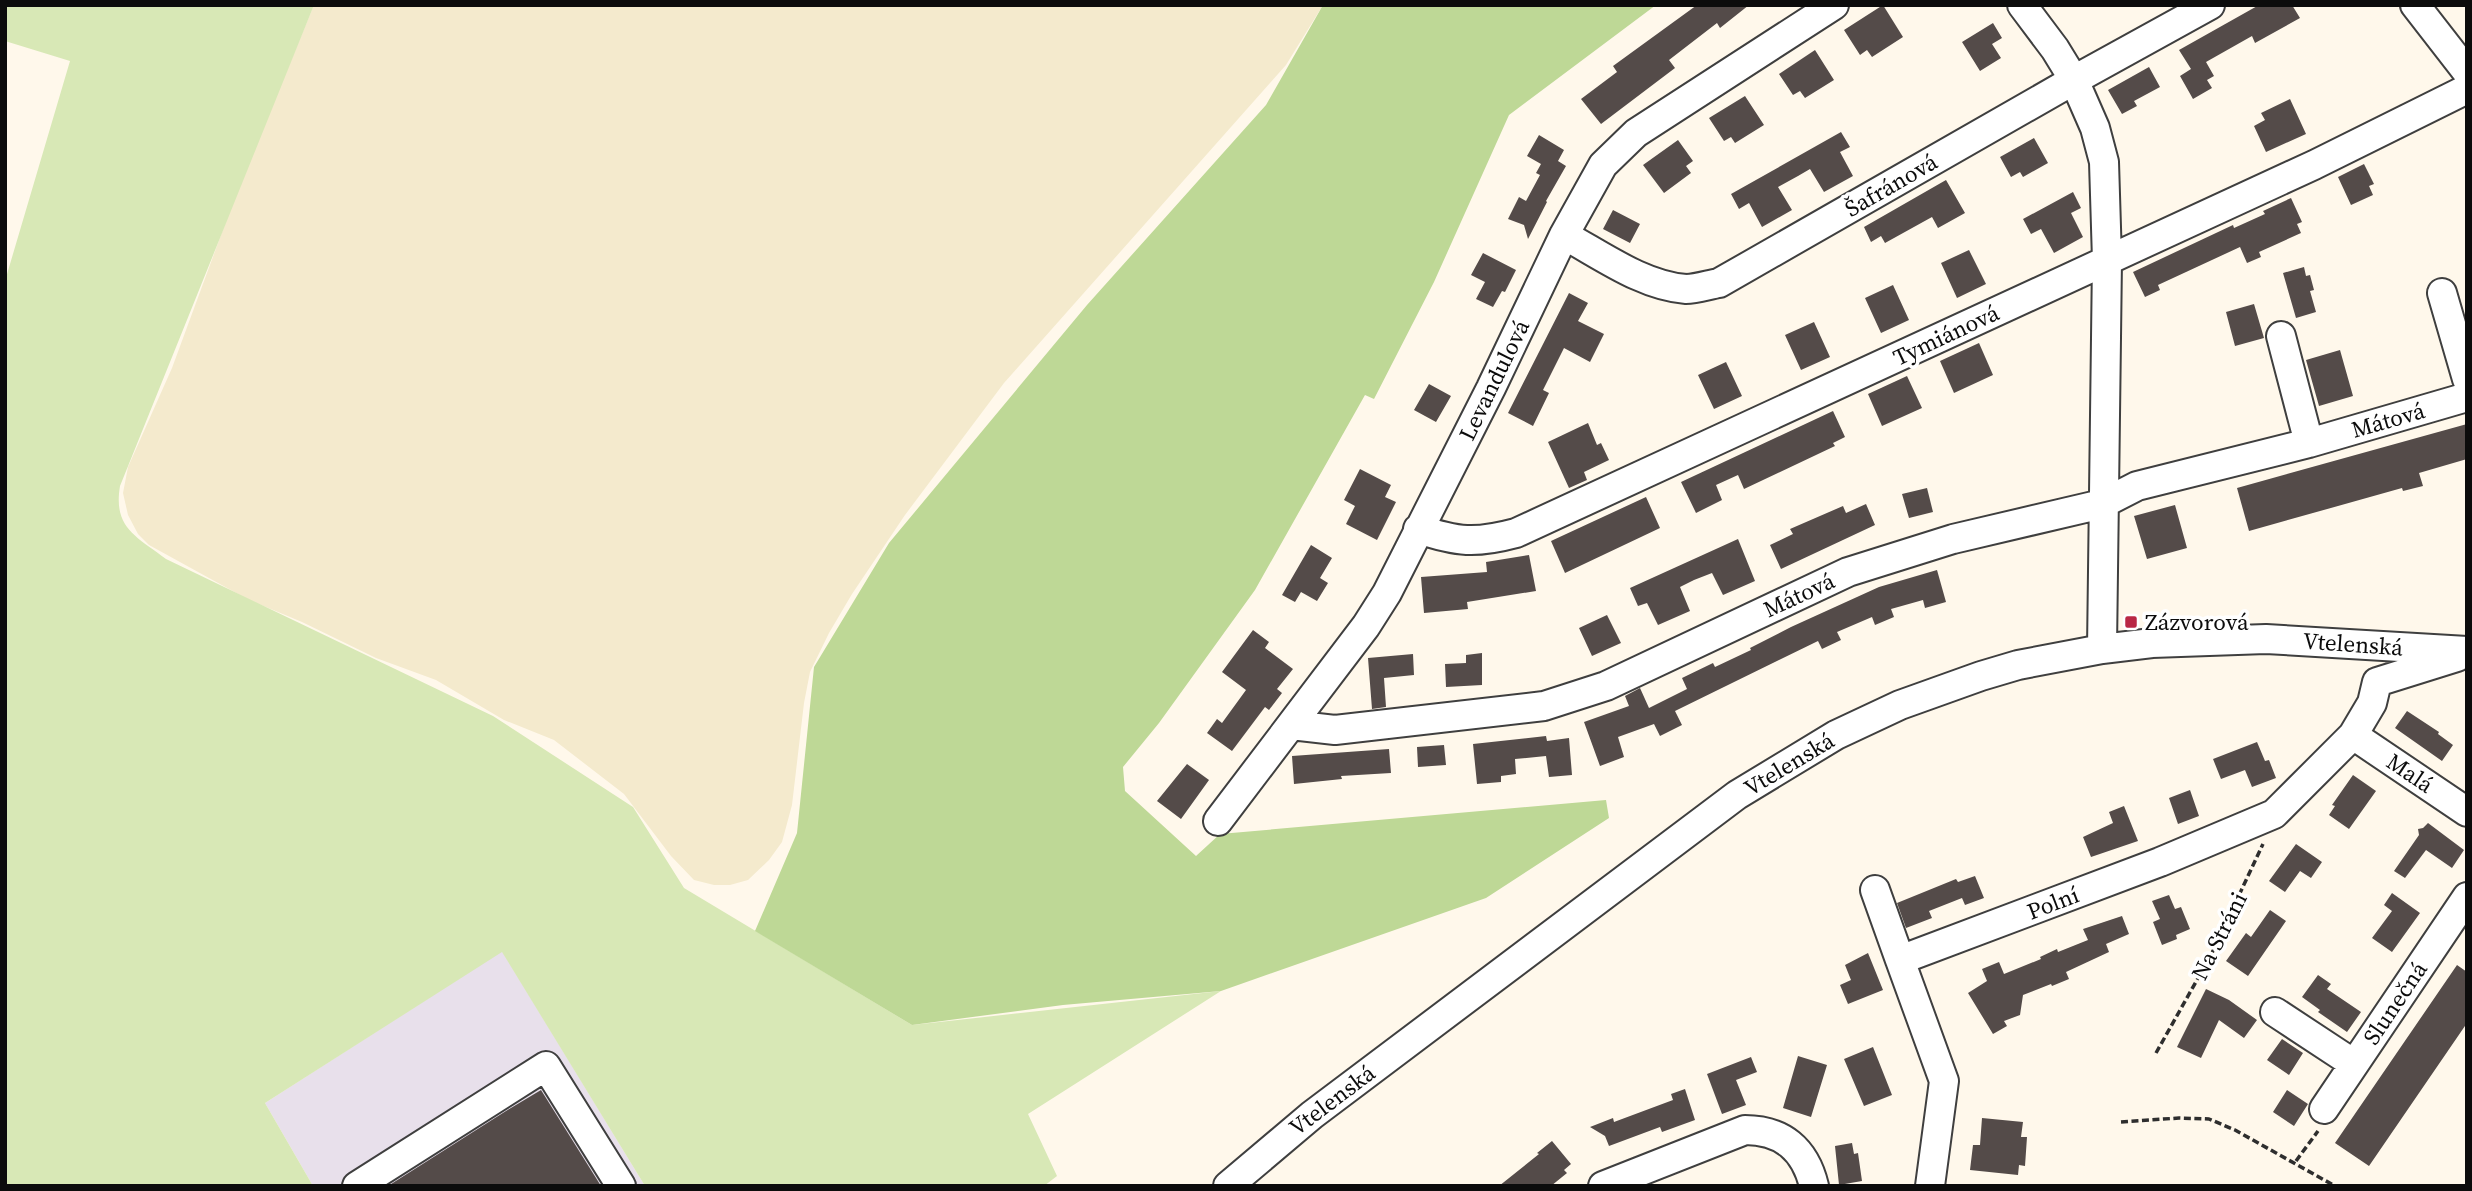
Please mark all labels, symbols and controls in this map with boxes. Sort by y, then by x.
street label: Šafránová [1839,145,1944,224]
street label: Tymiánová [1888,296,2004,373]
street label: Levandulová [1451,314,1537,446]
street label: Mátová [2348,394,2429,446]
street label: Mátová [1758,565,1840,625]
place label: Zázvorová [2145,606,2249,638]
marker: Zázvorová [2123,614,2139,630]
street label: Vtelenská [2302,625,2404,663]
street label: Vtelenská [1738,724,1840,804]
street label: Malá [2380,746,2440,800]
street label: Polní [2022,878,2084,927]
street label: Na Stráni [2183,886,2255,985]
street label: Slunečná [2355,955,2435,1051]
street label: Vtelenská [1282,1057,1382,1143]

